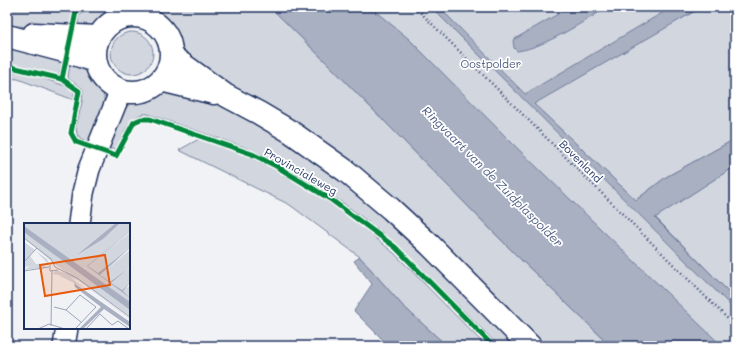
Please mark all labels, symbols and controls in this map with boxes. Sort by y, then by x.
park label: Oostpolder [461,56,521,71]
water label: Ringvaart van de Zuidplaspolder [419,102,567,250]
street label: Bovenland [556,136,606,186]
street label: Provincialeweg [262,144,340,198]
inset map [24,223,130,329]

